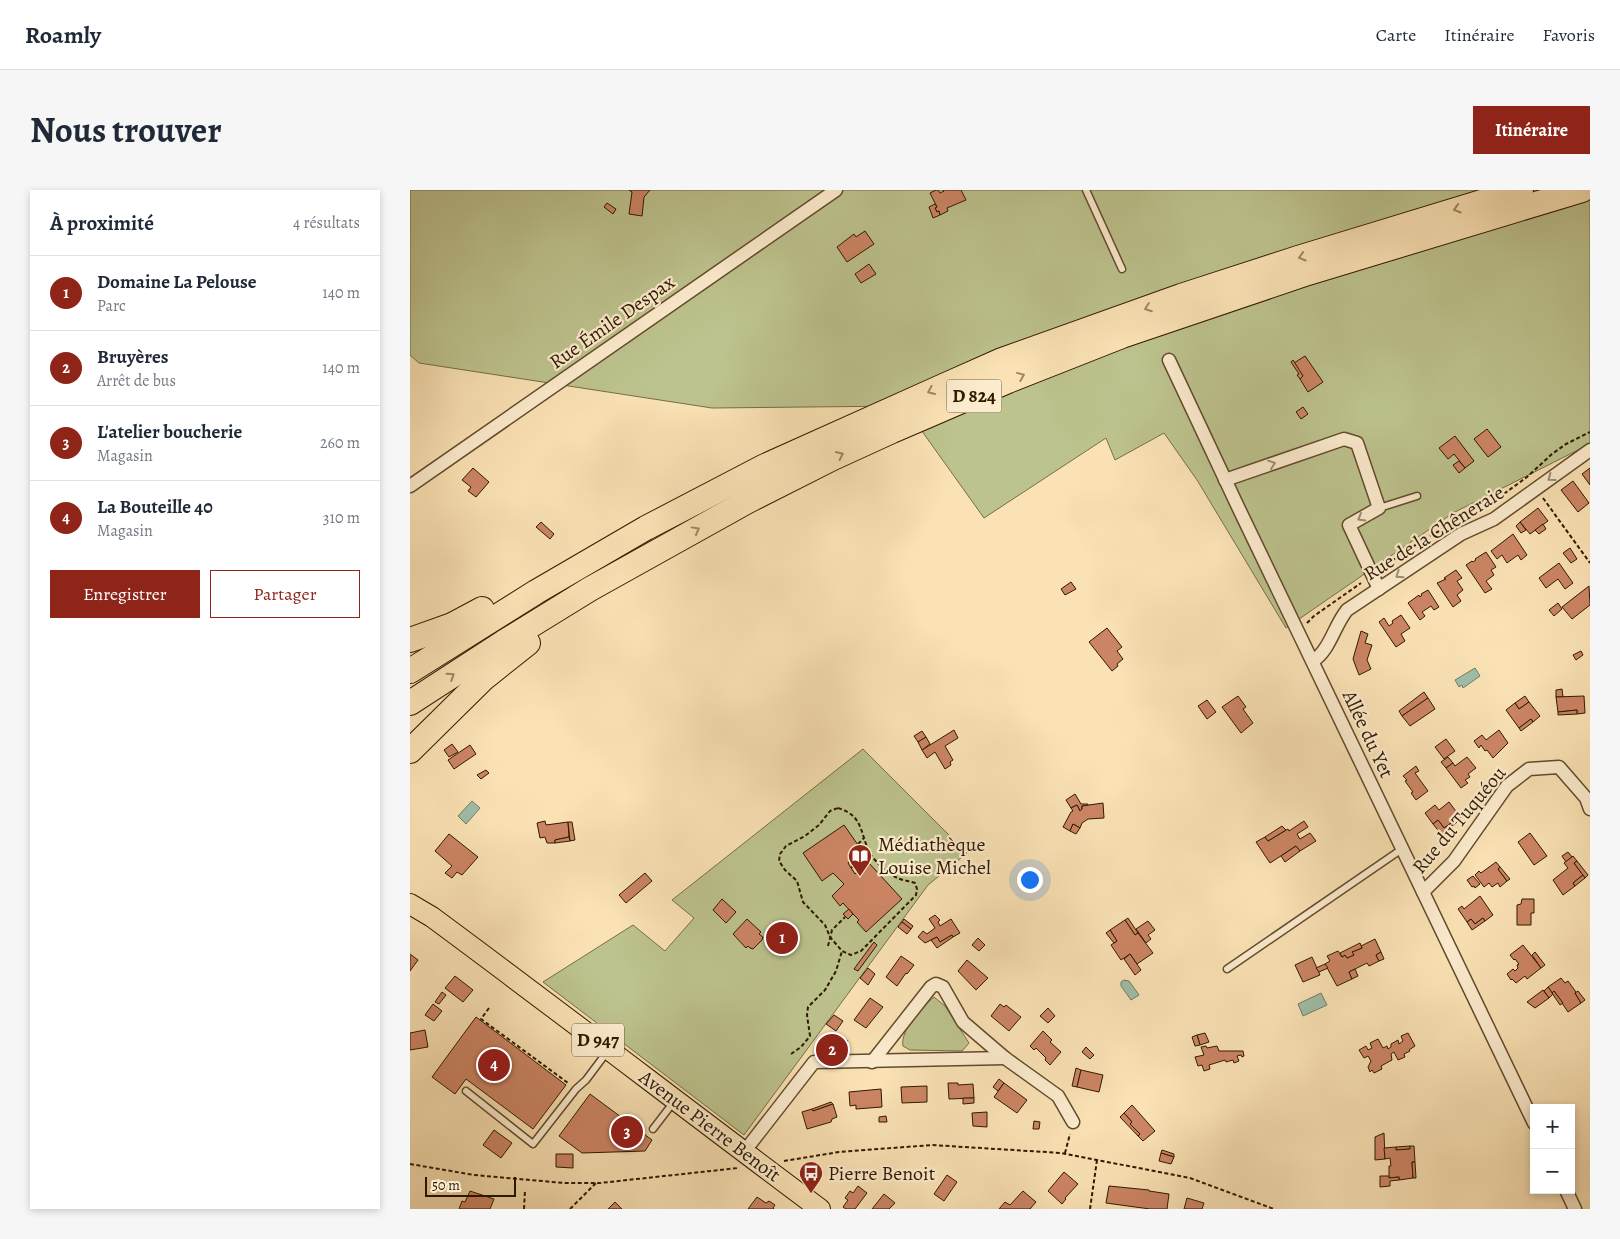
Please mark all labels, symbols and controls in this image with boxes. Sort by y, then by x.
text: Roamly [25,19,101,51]
text: Carte [1376,23,1416,47]
text: Itinéraire [1444,23,1515,47]
text: Favoris [1543,23,1595,47]
text: Nous trouver [30,106,222,154]
button: Itinéraire [1473,106,1590,154]
one-way arrow [1454,204,1462,214]
text: À proximité [50,209,154,237]
text: 4 résultats [293,212,360,234]
one-way arrow [1298,251,1307,261]
street label: Rue Émile Despax [544,268,680,375]
text: Domaine La Pelouse [97,269,257,295]
text: 1 [63,282,69,304]
text: 140 m [322,282,360,304]
text: Parc [97,295,126,317]
one-way arrow [1144,302,1152,312]
text: Bruyères [97,344,168,370]
text: 2 [62,357,70,379]
text: 140 m [322,357,360,379]
text: Arrêt de bus [97,370,176,392]
one-way arrow [1016,372,1024,382]
road number: D 824 [946,380,1002,412]
one-way arrow [927,385,936,396]
text: L'atelier boucherie [97,419,242,445]
text: 3 [63,432,69,454]
text: 260 m [320,432,360,454]
text: Magasin [97,445,153,467]
one-way arrow [835,451,844,462]
one-way arrow [1267,460,1275,470]
one-way arrow [1548,473,1557,481]
street label: Rue de la Chêneraie [1359,479,1509,587]
text: La Bouteille 40 [97,494,213,520]
text: 4 [62,507,70,529]
text: 310 m [323,507,360,529]
one-way arrow [1358,512,1367,522]
text: Magasin [97,520,153,542]
one-way arrow [690,526,699,536]
one-way arrow [1396,569,1405,578]
button: Enregistrer [50,570,200,618]
button: Partager [210,570,360,618]
one-way arrow [445,673,455,682]
street label: Allée du Yet [1335,685,1400,783]
street label: Rue du Tuquéou [1406,760,1512,880]
place label: Médiathèque Louise Michel [878,831,991,881]
library icon: Médiathèque Louise Michel [847,843,873,877]
your location [1017,867,1043,893]
pin: 1 [766,919,798,957]
road number: D 947 [572,1024,624,1056]
pin: 2 [816,1031,848,1069]
pin: 4 [478,1046,510,1084]
street label: Avenue Pierre Benoît [633,1063,787,1188]
map controls [1530,1104,1575,1194]
button: + [1530,1104,1575,1149]
pin: 3 [611,1113,643,1151]
button: − [1530,1149,1575,1194]
bus stop icon: Pierre Benoit [798,1160,824,1194]
place label: Pierre Benoit [828,1160,936,1187]
scale bar [425,1174,516,1197]
text: 50 m [432,1176,460,1195]

